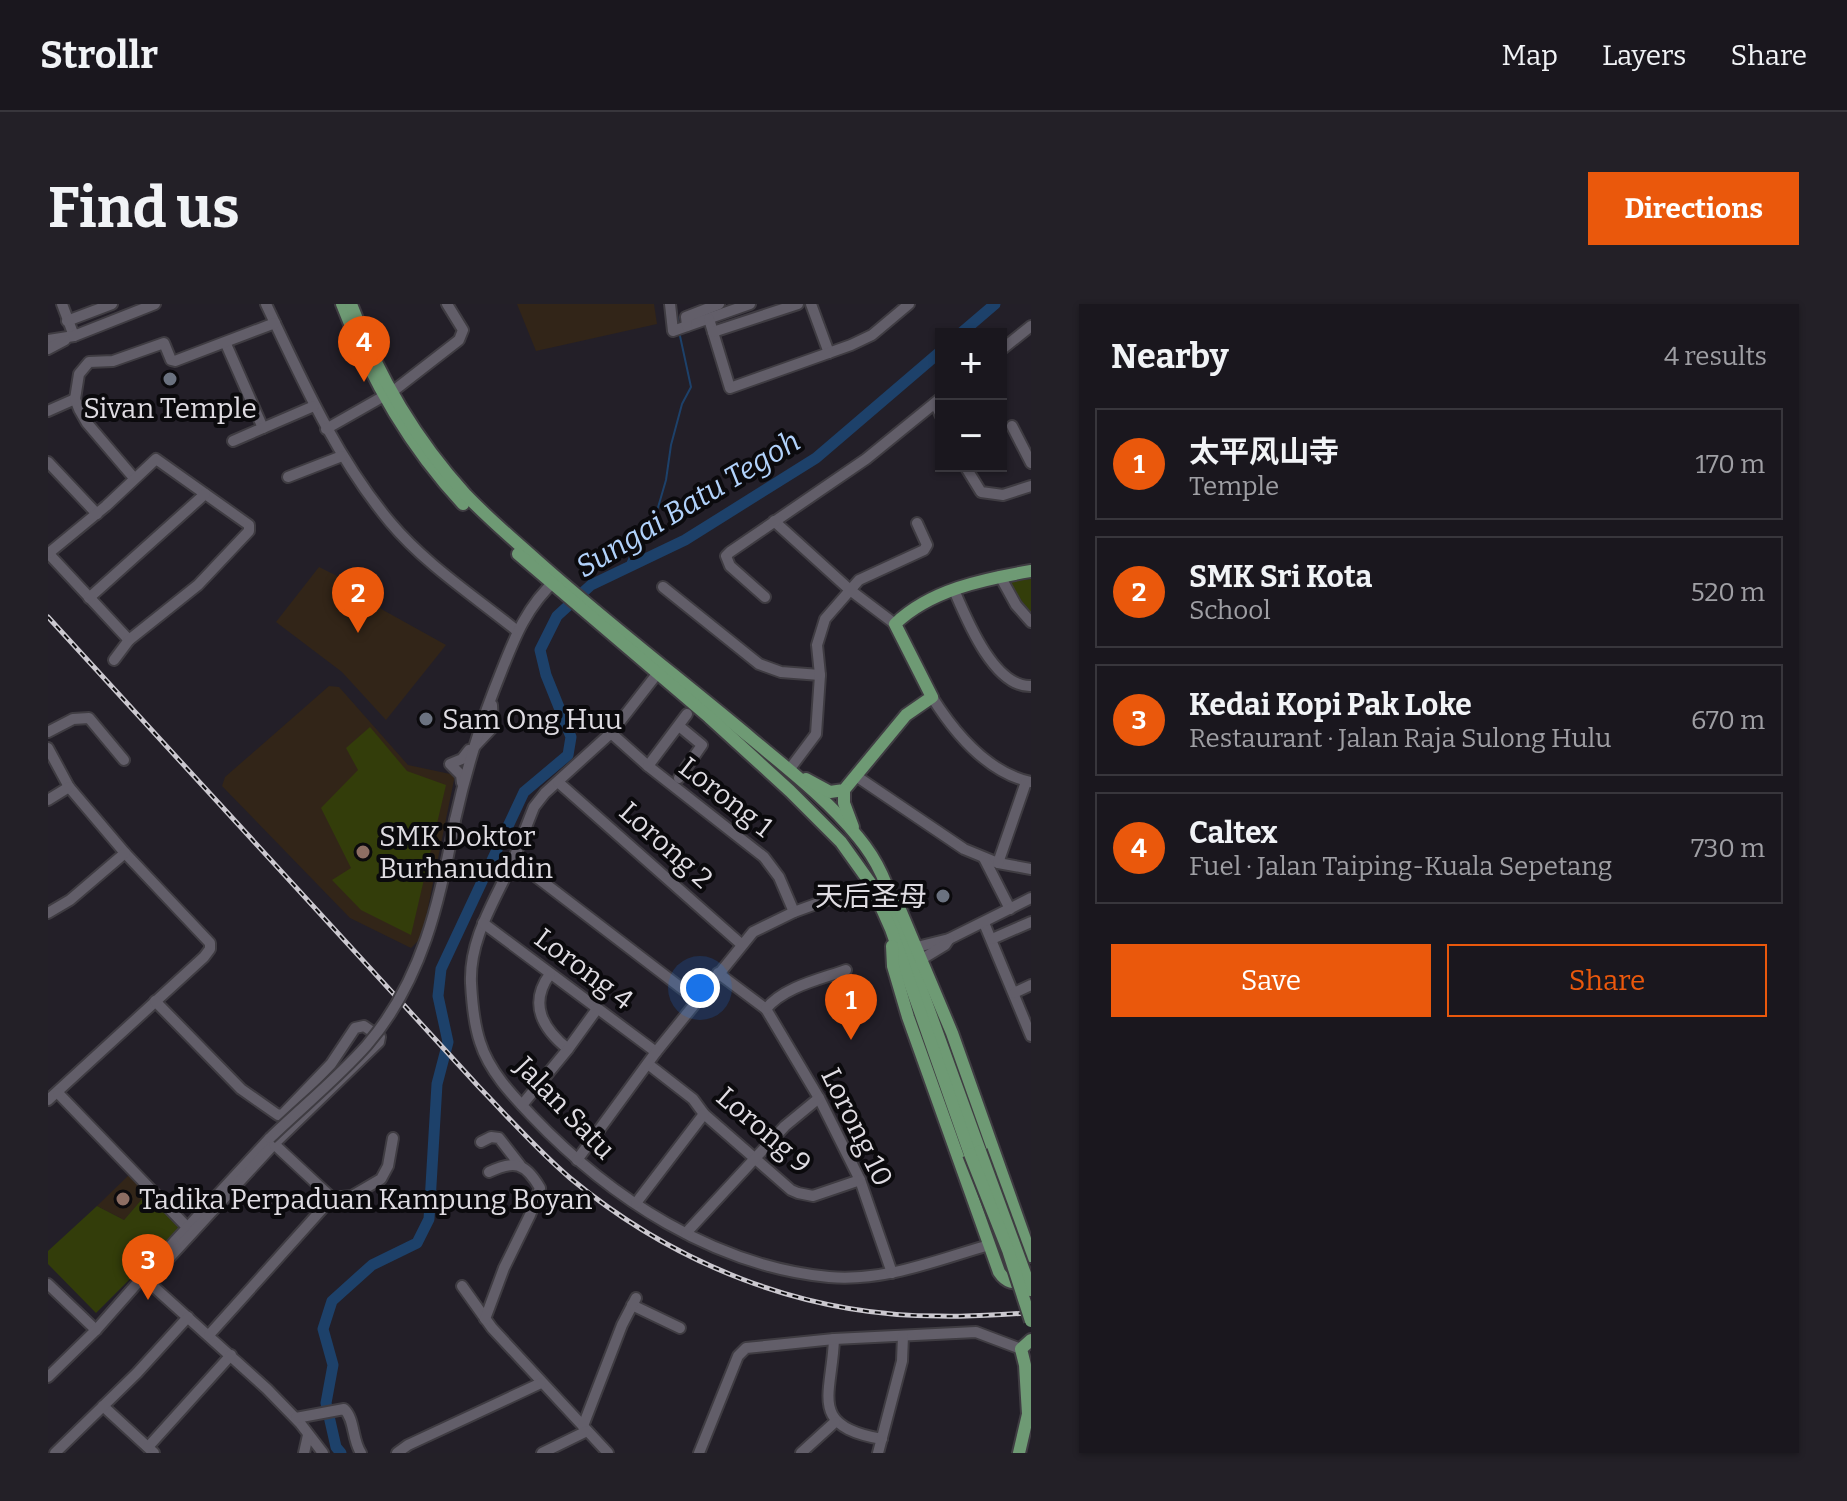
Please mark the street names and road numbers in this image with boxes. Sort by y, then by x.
street label: Lorong 1 [673,750,780,844]
street label: Lorong 2 [613,795,719,895]
street label: Lorong 4 [528,921,640,1017]
street label: Jalan Satu [508,1049,622,1166]
street label: Lorong 10 [814,1063,900,1191]
street label: Lorong 9 [710,1080,818,1180]

